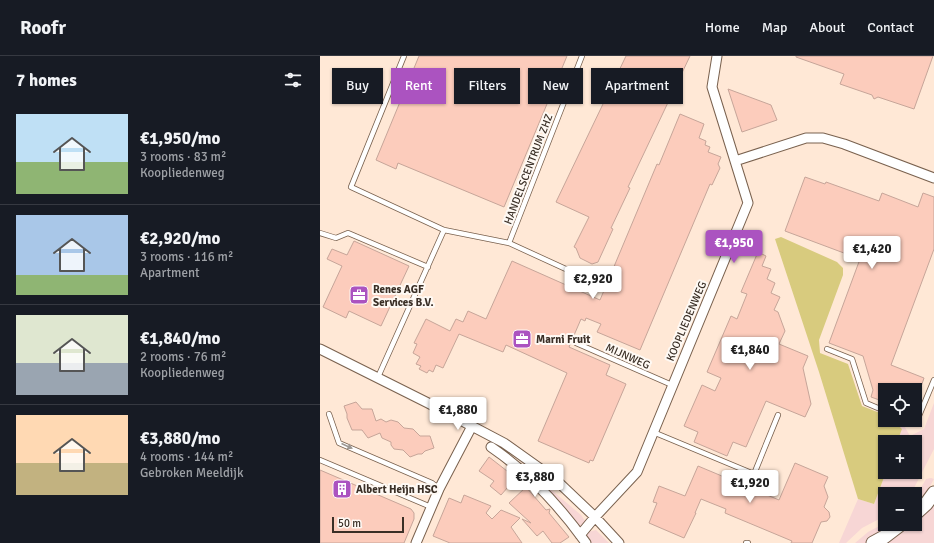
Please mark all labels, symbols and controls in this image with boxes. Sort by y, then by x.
text: Roofr [20,16,66,40]
text: Home [705,19,740,36]
text: Map [762,19,787,36]
text: About [809,19,845,36]
text: Contact [867,19,914,36]
chip: Buy [332,68,383,104]
chip: Rent [391,68,446,104]
chip: Filters [454,68,520,104]
chip: New [528,68,583,104]
chip: Apartment [591,68,683,104]
icon: filters [282,69,304,91]
text: 7 homes [16,70,77,91]
street label: HANDELSCENTRUM ZHZ [501,112,556,226]
text: €1,950/mo [140,128,220,149]
icon: home [48,130,96,178]
text: 3 rooms · 83 m² [140,149,226,165]
text: Koopliedenweg [140,165,225,181]
text: €2,920/mo [140,228,220,249]
pin: €1,950 [701,230,767,264]
icon: home [48,231,96,279]
text: €1,950 [715,235,753,251]
pin: €1,420 [839,236,905,270]
text: €1,420 [853,241,891,257]
text: 3 rooms · 116 m² [140,249,233,265]
text: Apartment [140,265,200,281]
pin: €2,920 [560,266,626,300]
text: €2,920 [574,271,612,287]
street label: KOOPLIEDENWEG [664,279,709,363]
place label: Renes AGF Services B.V. [373,283,434,309]
office icon: Renes AGF Services B.V. [348,284,370,306]
text: €1,840/mo [140,328,220,349]
office icon: Marni Fruit [511,328,533,350]
icon: home [48,331,96,379]
place label: Marni Fruit [536,333,590,346]
pin: €1,840 [717,337,783,371]
street label: MIJNWEG [604,341,652,372]
text: €1,840 [731,342,769,358]
text: 2 rooms · 76 m² [140,349,226,365]
text: Koopliedenweg [140,365,225,381]
map controls [878,383,922,531]
button: locate [878,383,922,427]
pin: €1,880 [425,397,491,431]
text: €1,880 [439,402,477,418]
text: €3,880/mo [140,428,220,449]
icon: home [48,431,96,479]
button: + [878,435,922,479]
one-way arrow [341,443,352,449]
text: 4 rooms · 144 m² [140,449,233,465]
pin: €3,880 [502,464,568,498]
text: Gebroken Meeldijk [140,465,244,481]
text: €3,880 [516,469,554,485]
pin: €1,920 [717,470,783,504]
text: €1,920 [731,475,769,491]
building icon: Albert Heijn HSC [331,478,353,500]
place label: Albert Heijn HSC [356,483,438,496]
button: − [878,487,922,531]
scale bar [332,515,404,534]
text: 50 m [338,517,361,530]

